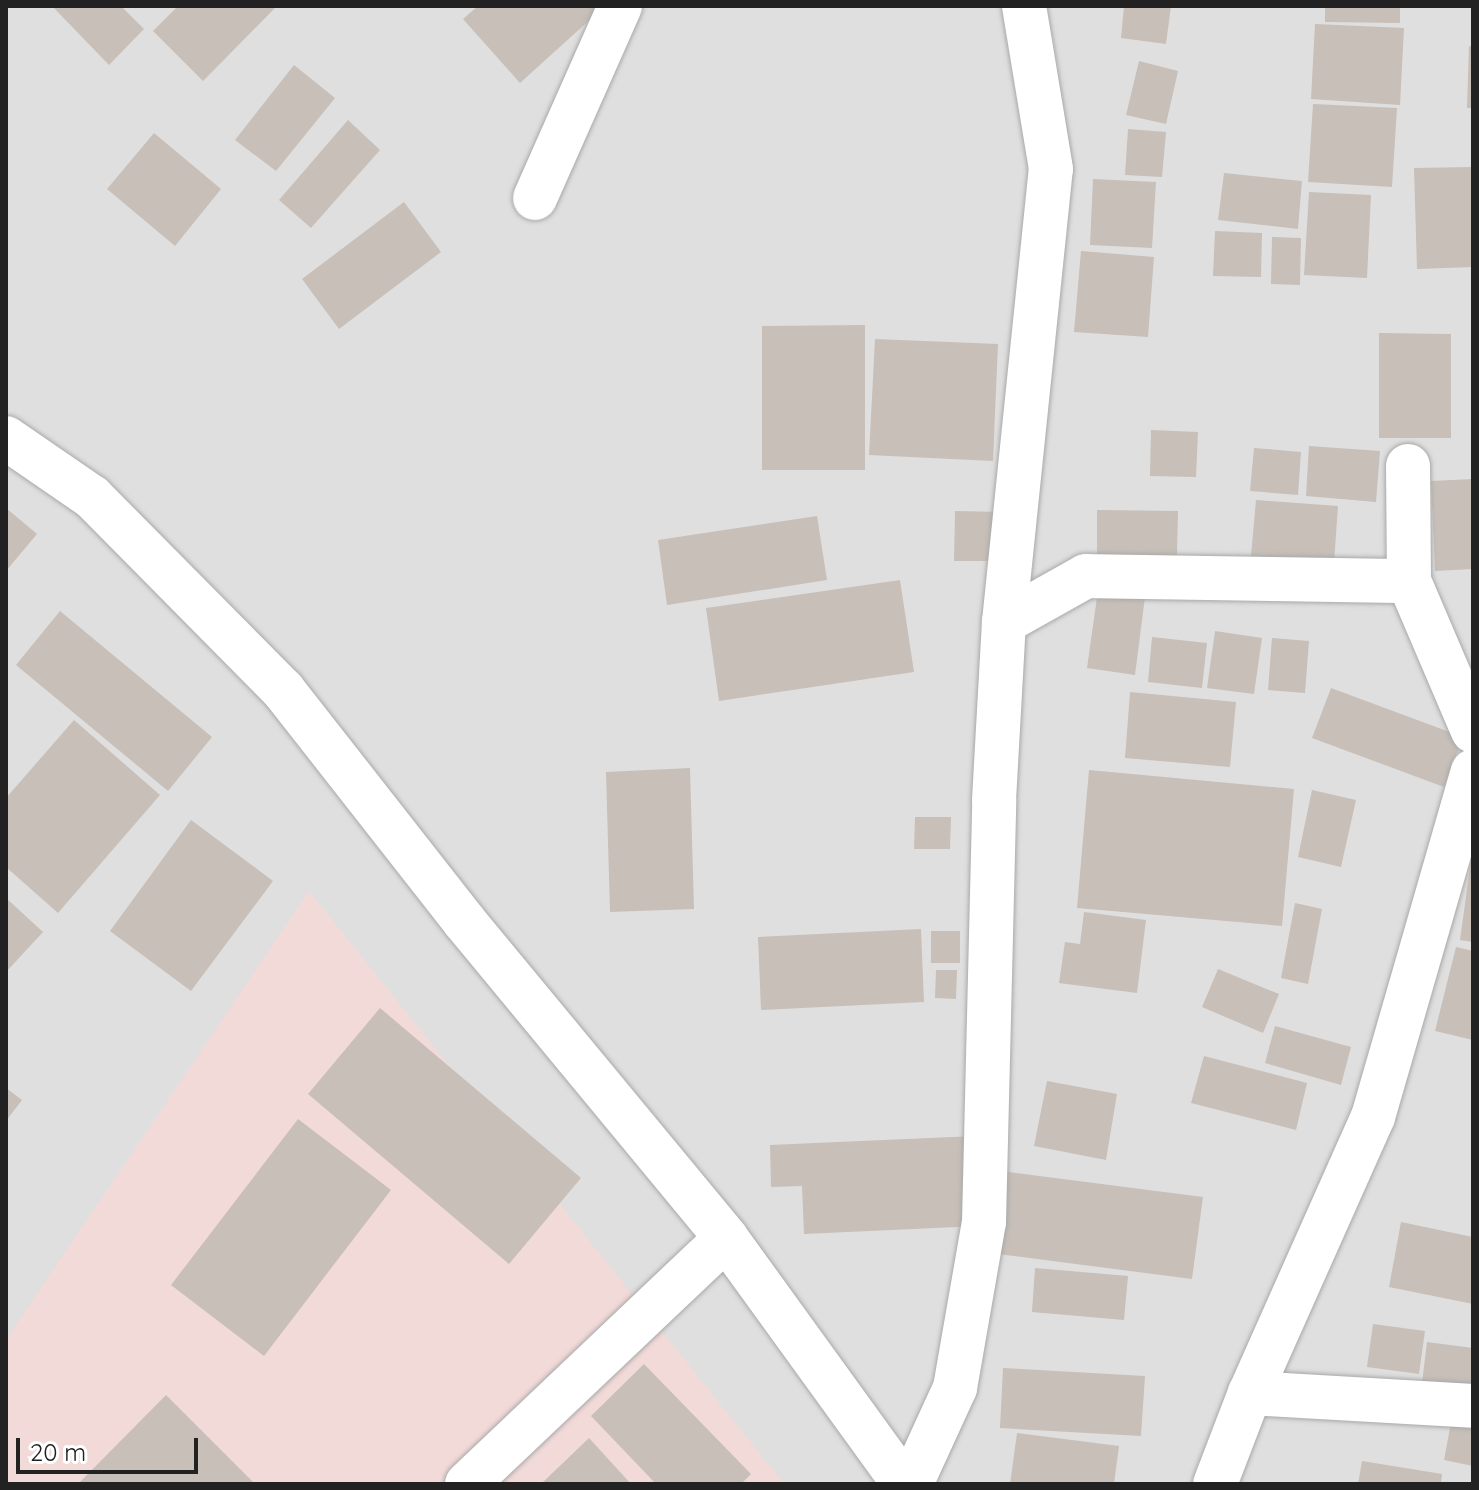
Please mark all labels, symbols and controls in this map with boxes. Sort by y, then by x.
scale bar [20,1422,202,1472]
text: 20 m [30,1437,86,1467]

